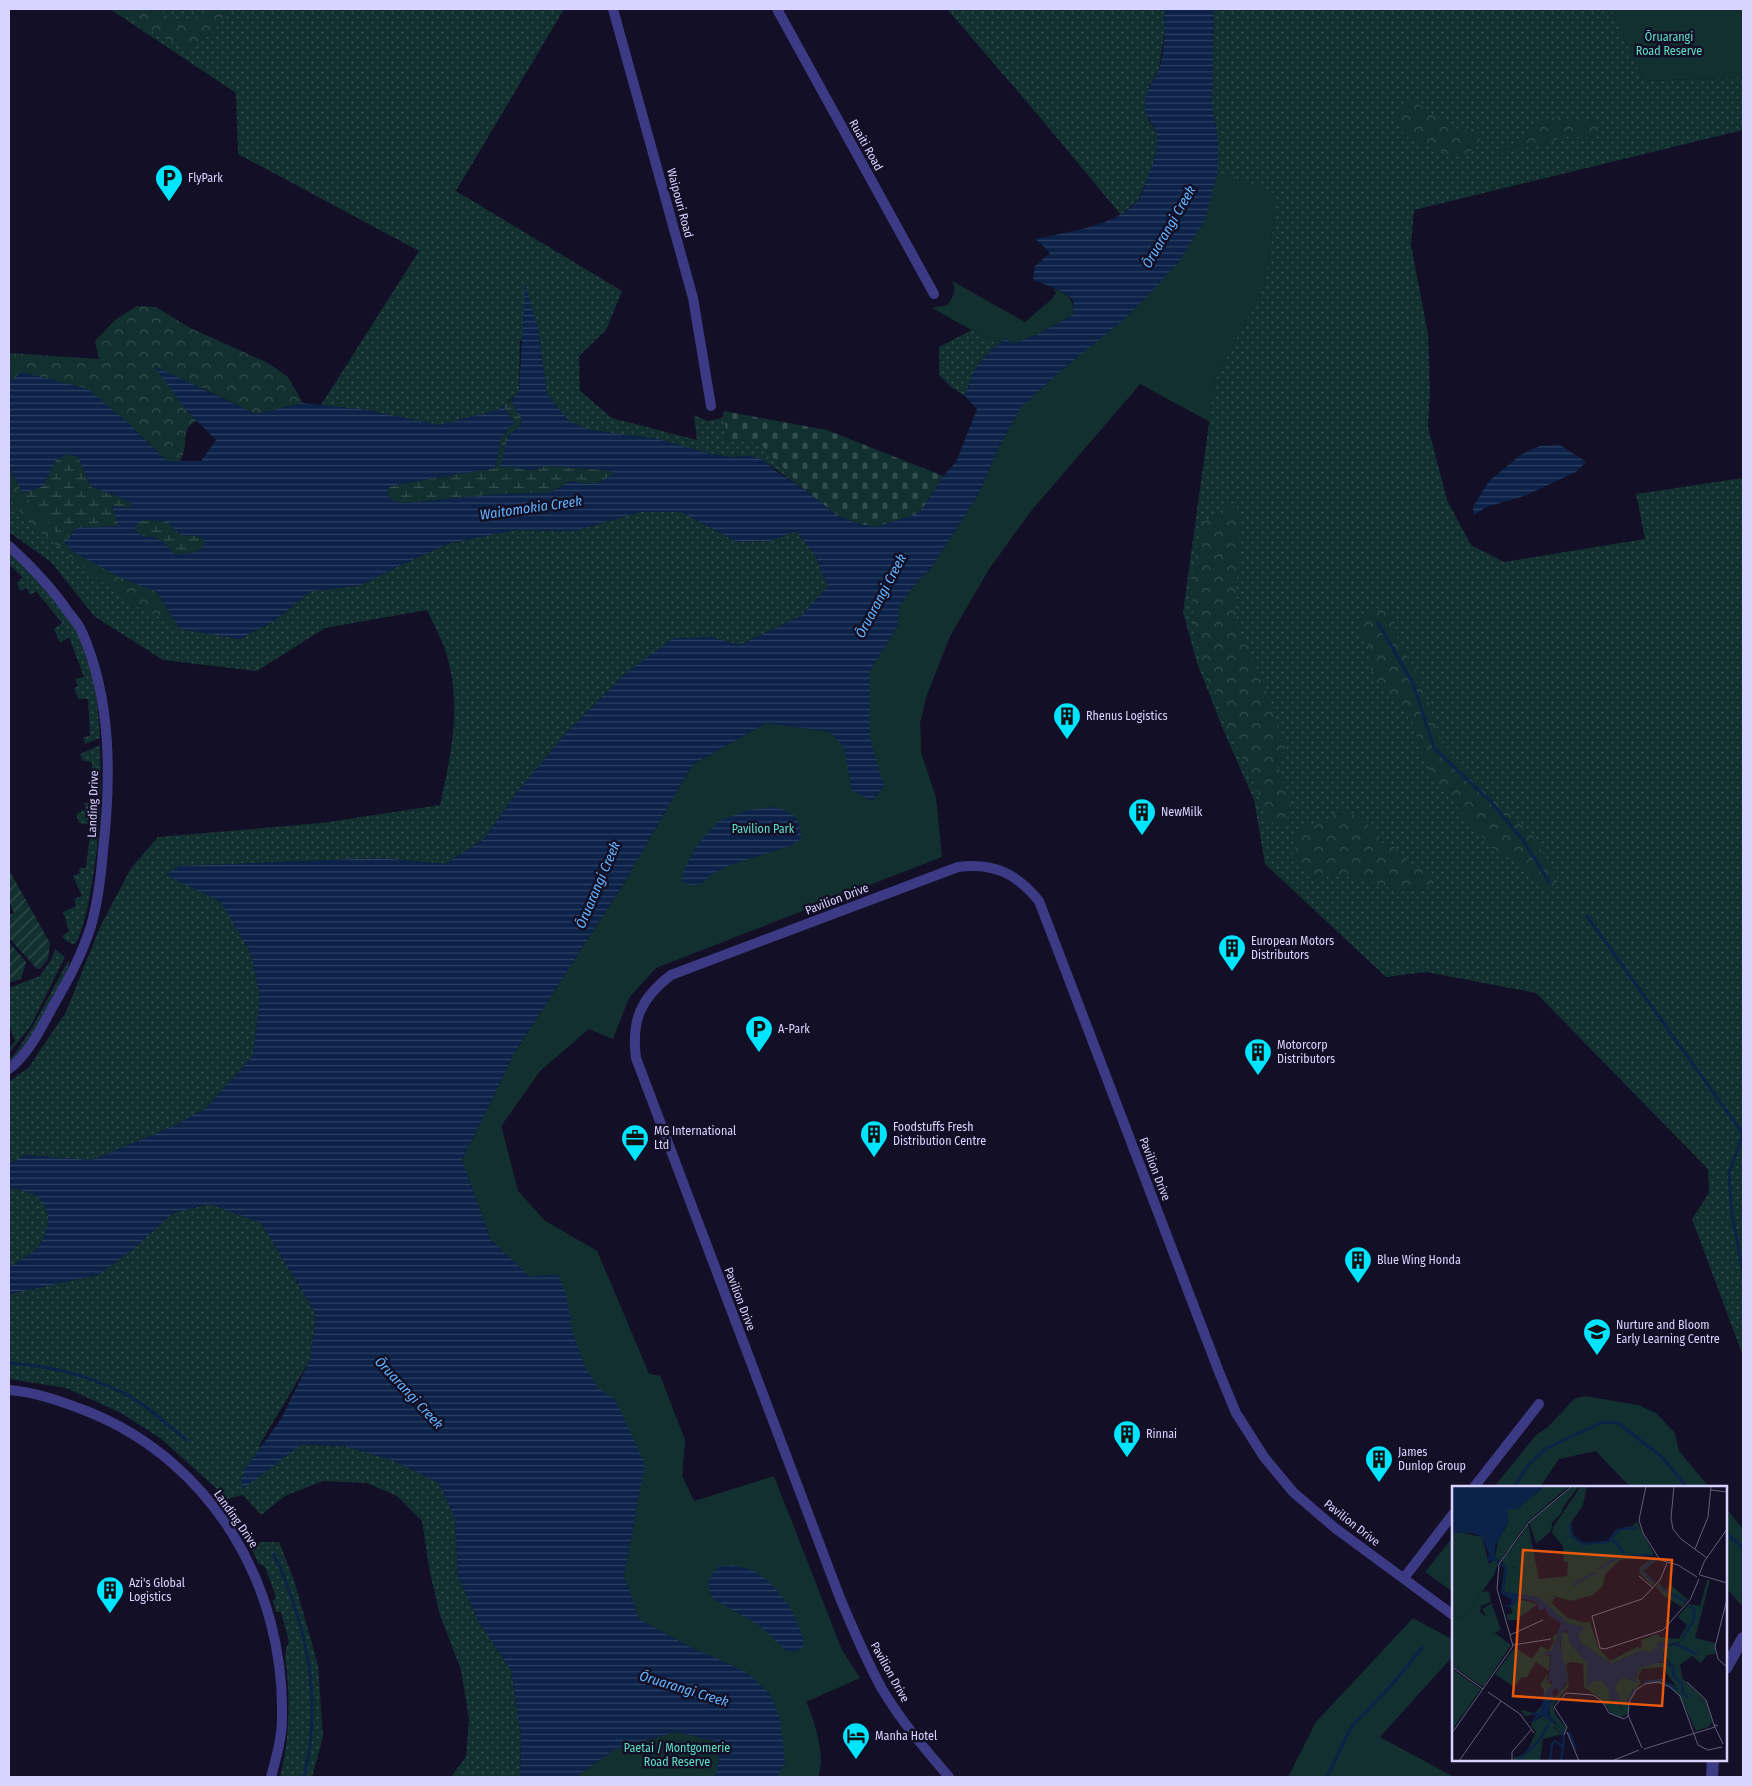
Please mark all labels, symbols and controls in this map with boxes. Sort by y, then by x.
park label: Ōruarangi Road Reserve [1636,30,1702,58]
street label: Ruaiti Road [846,117,886,173]
parking icon: FlyPark [154,163,184,202]
street label: Waipouri Road [664,167,696,239]
place label: FlyPark [188,171,223,185]
water label: Ōruarangi Creek [1138,183,1200,271]
water label: Waitomokia Creek [479,492,583,524]
water label: Ōruarangi Creek [852,551,910,641]
building icon: Rhenus Logistics [1052,701,1082,740]
place label: Rhenus Logistics [1086,709,1168,723]
street label: Landing Drive [85,770,101,838]
building icon: NewMilk [1127,797,1157,836]
place label: NewMilk [1161,805,1203,819]
park label: Pavilion Park [732,822,795,836]
water label: Ōruarangi Creek [572,839,624,931]
street label: Pavilion Drive [803,880,871,918]
building icon: European Motors Distributors [1217,933,1247,972]
place label: European Motors Distributors [1251,934,1334,962]
parking icon: A-Park [744,1014,774,1053]
place label: A-Park [778,1022,810,1036]
building icon: Motorcorp Distributors [1243,1037,1273,1076]
place label: Motorcorp Distributors [1277,1038,1335,1066]
building icon: Foodstuffs Fresh Distribution Centre [859,1119,889,1158]
place label: Foodstuffs Fresh Distribution Centre [893,1120,986,1148]
office icon: MG International Ltd [620,1123,650,1162]
place label: MG International Ltd [654,1124,736,1152]
street label: Pavilion Drive [1136,1135,1174,1203]
building icon: Blue Wing Honda [1343,1245,1373,1284]
place label: Blue Wing Honda [1377,1253,1461,1267]
street label: Pavilion Drive [721,1265,759,1333]
school or university icon: Nurture and Bloom Early Learning Centre [1582,1317,1612,1356]
place label: Nurture and Bloom Early Learning Centre [1616,1318,1720,1346]
water label: Ōruarangi Creek [371,1353,447,1433]
building icon: Rinnai [1112,1419,1142,1458]
place label: Rinnai [1146,1427,1177,1441]
building icon: James Dunlop Group [1364,1444,1394,1483]
place label: James Dunlop Group [1398,1445,1466,1473]
inset map [1452,1486,1727,1761]
street label: Landing Drive [211,1488,261,1551]
street label: Pavilion Drive [1321,1497,1383,1549]
building icon: Azi's Global Logistics [95,1575,125,1614]
place label: Azi's Global Logistics [129,1576,185,1604]
street label: Pavilion Drive [868,1639,912,1705]
water label: Ōruarangi Creek [637,1667,731,1711]
hotel icon: Manha Hotel [841,1721,871,1760]
place label: Manha Hotel [875,1729,937,1743]
park label: Paetai / Montgomerie Road Reserve [624,1741,730,1769]

